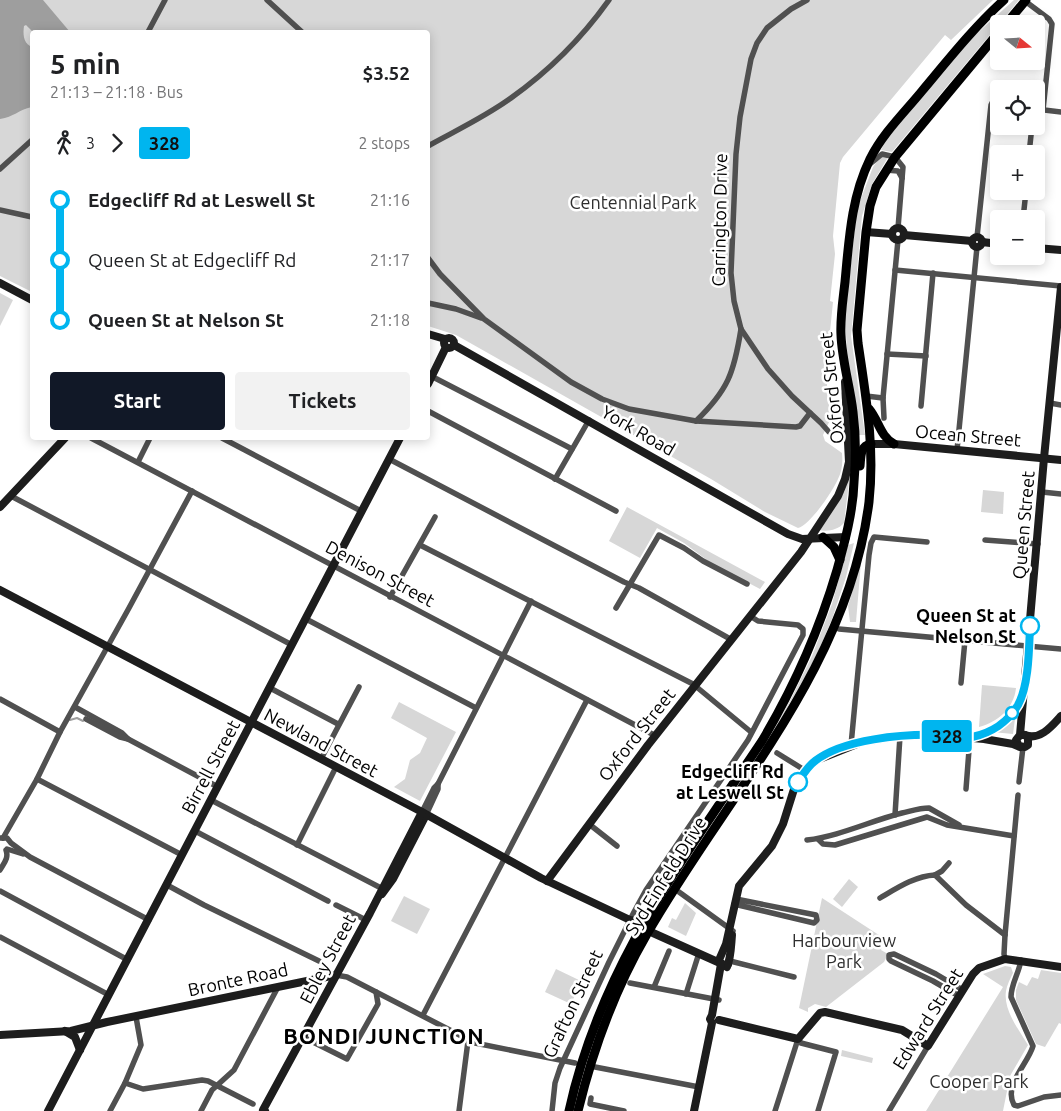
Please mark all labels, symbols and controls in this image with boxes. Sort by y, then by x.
north arrow [990,15,1045,70]
map controls [990,15,1045,265]
text: 5 min [50,48,121,79]
text: $3.52 [362,62,410,84]
button: locate [990,80,1045,135]
text: 21:13 – 21:18 · Bus [50,83,183,101]
icon: walk [50,129,78,157]
icon: forward [103,129,131,157]
text: 328 [149,133,180,153]
text: 3 [86,134,95,152]
text: 2 stops [358,134,410,152]
button: + [990,145,1045,200]
street label: Carrington Drive [708,153,730,287]
text: Edgecliff Rd at Leswell St [88,189,315,211]
text: 21:16 [370,191,410,209]
park label: Centennial Park [570,192,697,212]
button: − [990,210,1045,265]
text: Queen St at Edgecliff Rd [88,249,296,271]
text: 21:17 [370,251,410,269]
text: Queen St at Nelson St [88,309,284,331]
text: 21:18 [370,311,410,329]
street label: Oxford Street [815,331,847,445]
button: Start [50,372,225,430]
button: Tickets [235,372,410,430]
street label: York Road [598,401,679,459]
street label: Ocean Street [914,420,1022,450]
street label: Queen Street [1008,470,1039,580]
street label: Denison Street [323,536,438,610]
place label: Queen St at Nelson St [916,605,1016,646]
marker: Queen St at Nelson St [1020,616,1040,636]
street label: Oxford Street [594,684,679,785]
street label: Newland Street [261,704,382,781]
unlabelled marker [1005,706,1019,720]
street label: Birrell Street [177,716,243,817]
line badge: 328 [918,720,976,752]
text: 328 [932,726,962,746]
place label: Edgecliff Rd at Leswell St [676,761,784,802]
marker: Edgecliff Rd at Leswell St [788,772,808,792]
street label: Syd Einfeld Drive [621,813,710,938]
street label: Ebley Street [295,910,359,1007]
park label: Harbourview Park [792,930,896,971]
street label: Grafton Street [538,946,606,1061]
street label: Bronte Road [186,959,290,999]
street label: Edward Street [888,964,966,1073]
district label: BONDI JUNCTION [283,1023,485,1048]
park label: Cooper Park [929,1071,1029,1091]

